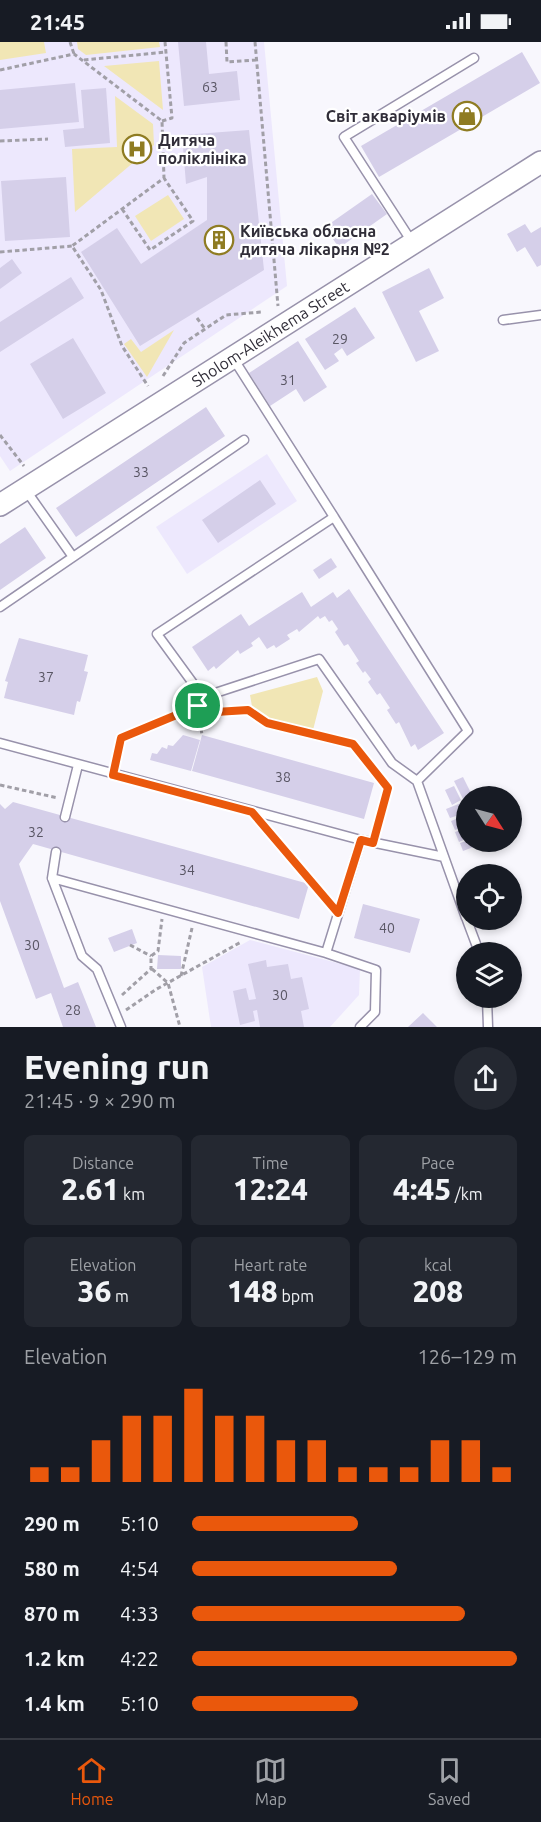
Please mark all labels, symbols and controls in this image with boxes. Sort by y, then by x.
text: 21:45 [30,9,85,34]
house number: 63 [202,79,218,95]
shop icon: Світ акваріумів [451,100,483,132]
place label: Світ акваріумів [326,107,446,125]
place label: Дитяча поліклініка [158,131,247,167]
hospital icon: Дитяча поліклініка [121,133,153,165]
place label: Київська обласна дитяча лікарня №2 [240,222,390,258]
building icon: Київська обласна дитяча лікарня №2 [203,224,235,256]
street label: Sholom-Aleikhema Street [188,277,353,390]
house number: 29 [332,331,348,347]
house number: 31 [280,372,296,388]
house number: 33 [133,464,149,480]
house number: 37 [38,669,54,685]
pin [172,680,223,731]
icon: arrive [181,689,214,722]
house number: 38 [275,769,291,785]
north arrow [456,786,522,852]
map controls [456,786,522,1008]
house number: 32 [28,824,44,840]
house number: 34 [179,862,195,878]
button: locate [456,864,522,930]
house number: 40 [379,920,395,936]
house number: 30 [24,937,40,953]
button: layers [456,942,522,1008]
house number: 30 [272,987,288,1003]
house number: 28 [65,1002,81,1018]
button: share [454,1047,517,1110]
text: Evening run [24,1048,210,1085]
text: 21:45 · 9 × 290 m [24,1089,176,1112]
text: Distance [72,1154,134,1172]
text: Time [253,1154,288,1172]
text: Pace [421,1154,455,1172]
text: 2.61 [61,1172,119,1206]
text: 12:24 [233,1172,308,1206]
text: 4:45 [393,1172,451,1206]
text: km [119,1185,145,1203]
text: /km [451,1185,483,1203]
text: Elevation [70,1256,137,1274]
text: Heart rate [234,1256,307,1274]
text: kcal [424,1256,452,1274]
text: 36 [78,1274,111,1308]
text: 148 [227,1274,278,1308]
text: 208 [412,1274,463,1308]
text: m [111,1287,129,1305]
text: bpm [278,1287,314,1305]
text: Elevation [24,1345,107,1368]
text: 126–129 m [418,1345,517,1368]
text: 290 m [24,1512,80,1535]
text: 5:10 [120,1512,159,1535]
text: 580 m [24,1557,80,1580]
text: 4:54 [120,1557,159,1580]
text: 870 m [24,1602,80,1625]
text: 4:33 [120,1602,159,1625]
text: 1.2 km [24,1647,85,1670]
text: 4:22 [120,1647,159,1670]
text: 1.4 km [24,1692,85,1715]
text: 5:10 [120,1692,159,1715]
tab: Home [70,1754,114,1808]
tab: Map [254,1754,287,1808]
tab: Saved [428,1754,471,1808]

